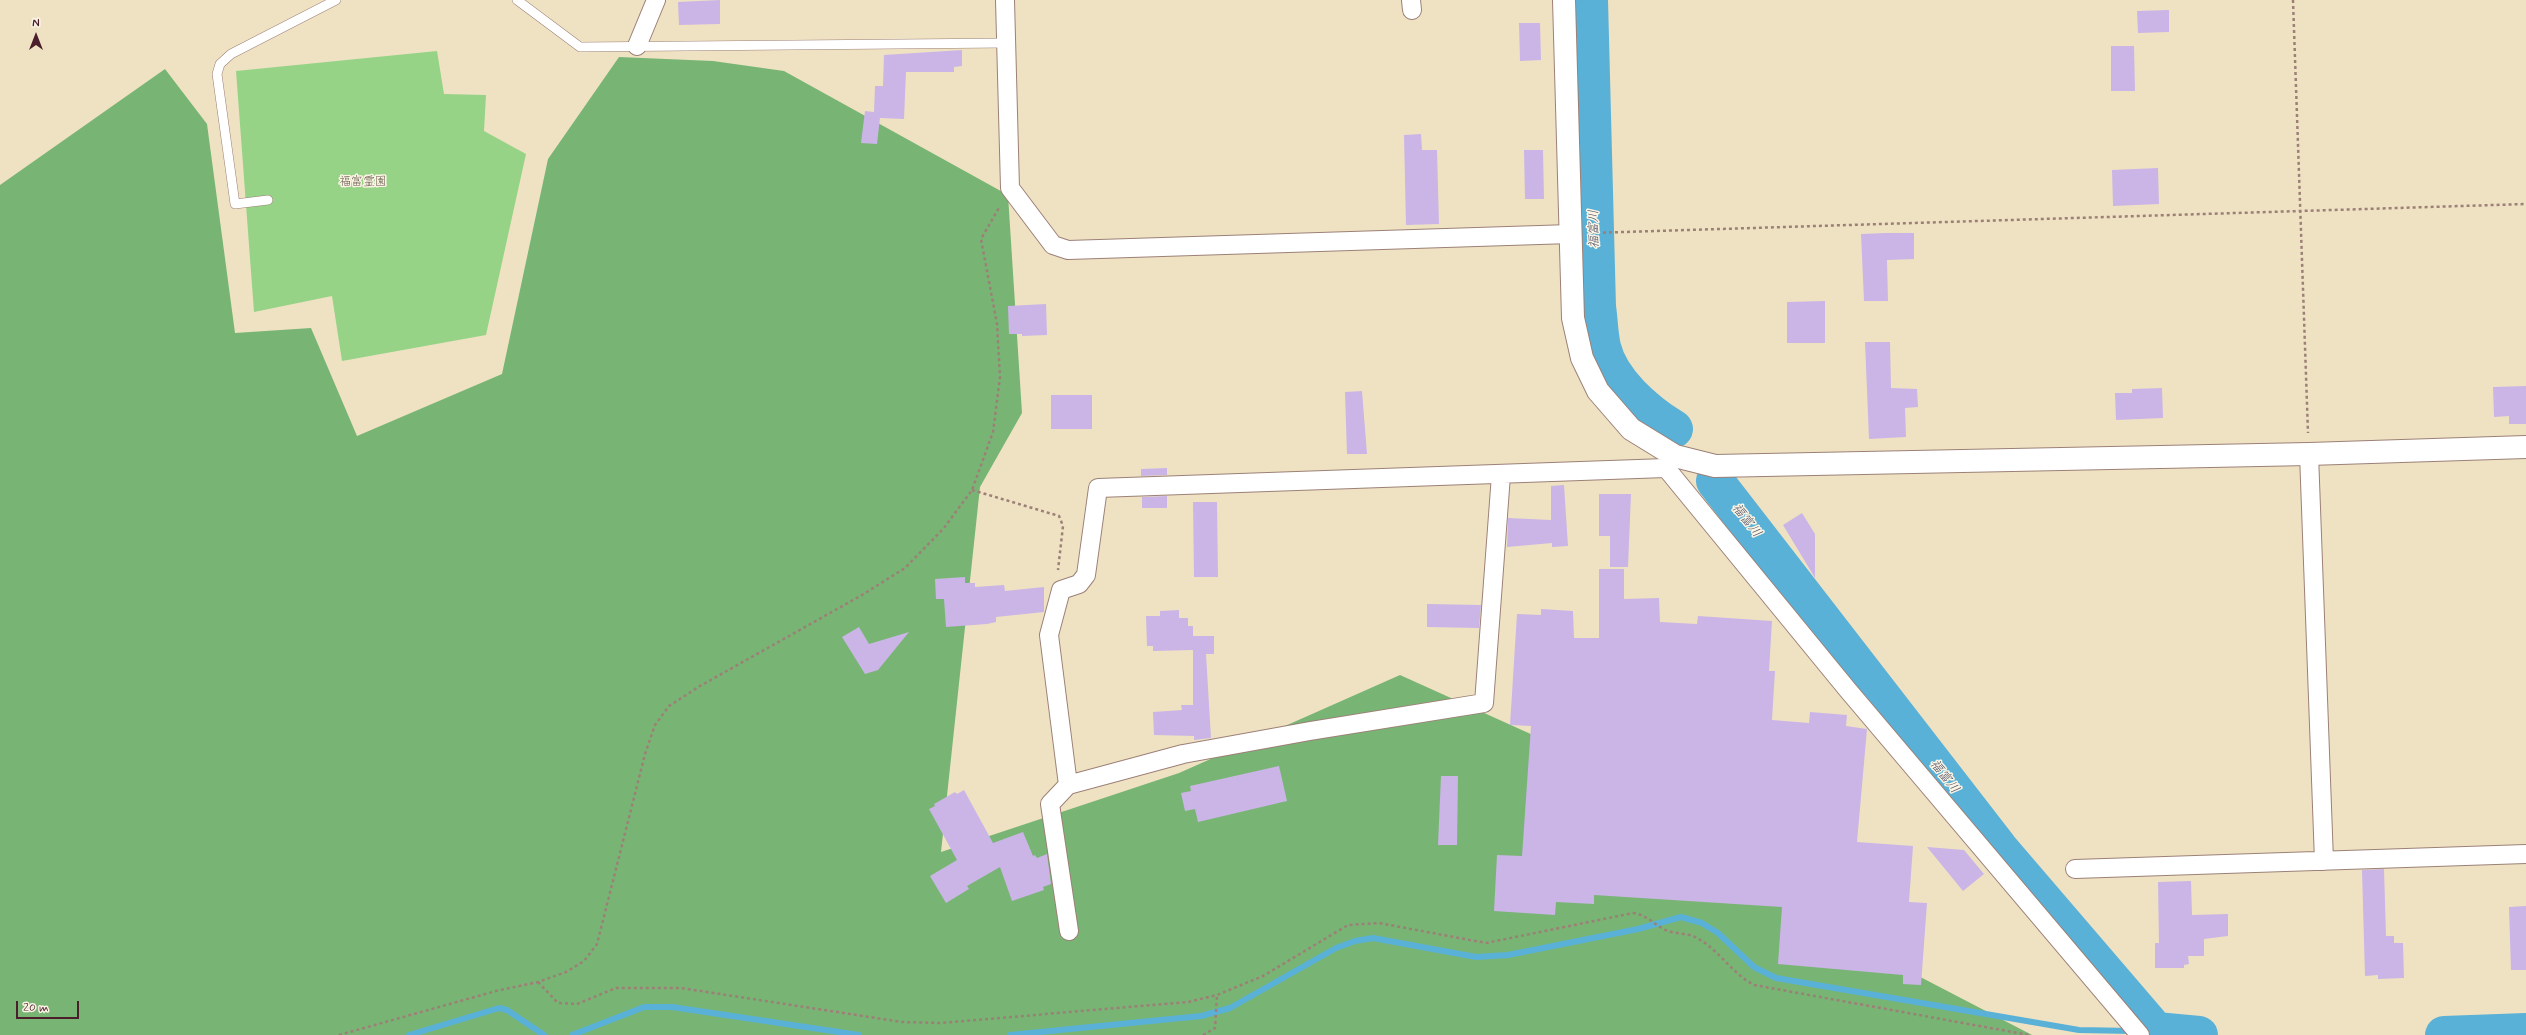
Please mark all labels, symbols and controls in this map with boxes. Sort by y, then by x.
north arrow [16,16,56,56]
text: N [32,17,40,31]
park label: 福富霊園 [339,175,387,189]
water label: 福富川 [1587,209,1603,249]
water label: 福富川 [1728,501,1764,541]
water label: 福富川 [1926,757,1962,797]
scale bar [18,993,81,1019]
text: 20 m [23,1000,49,1016]

